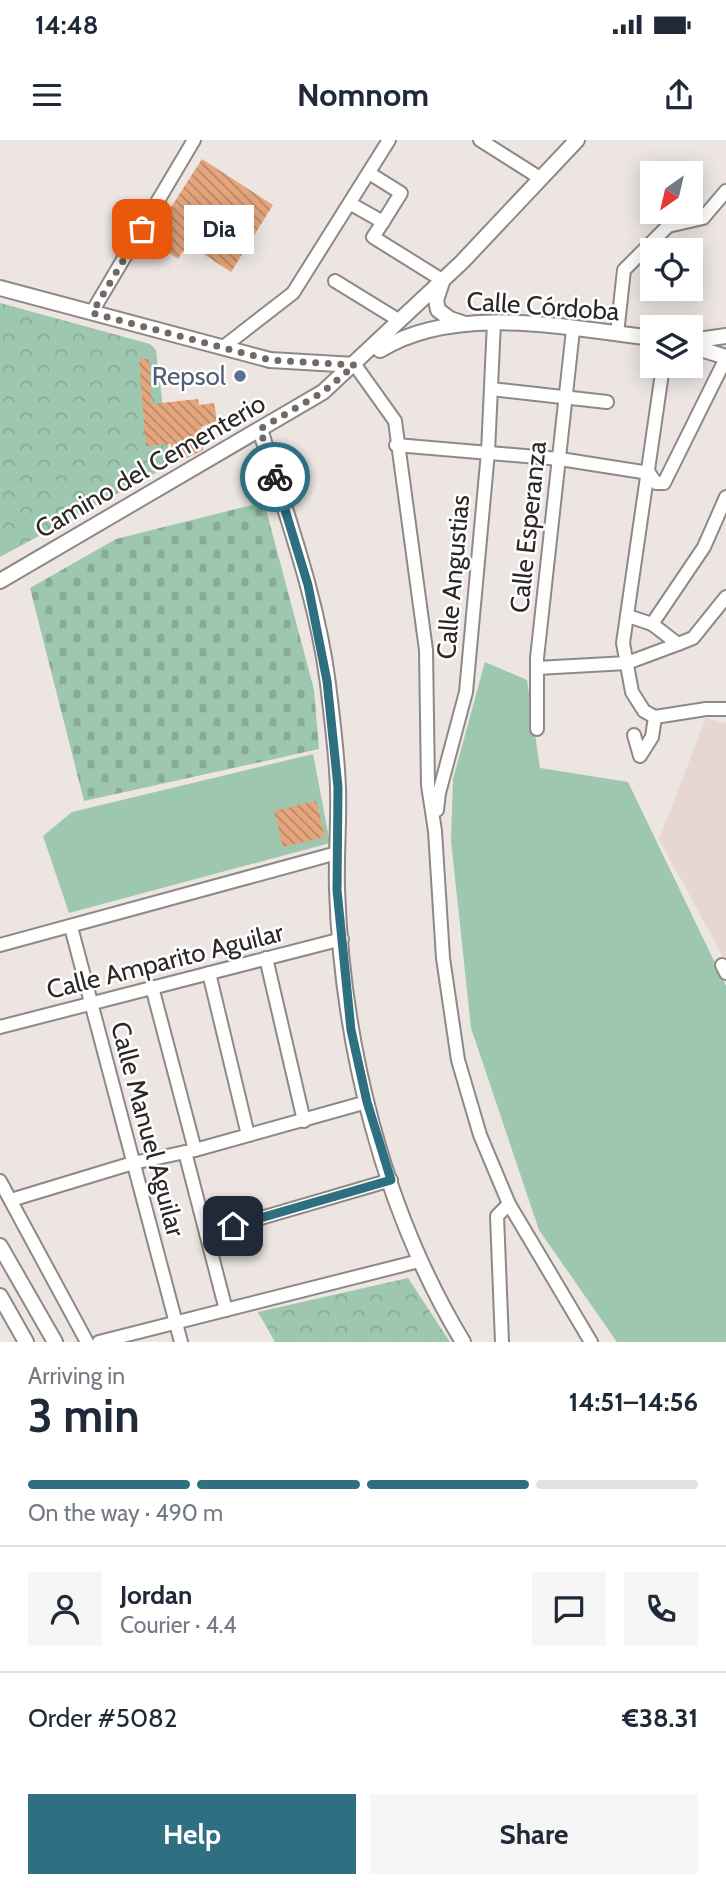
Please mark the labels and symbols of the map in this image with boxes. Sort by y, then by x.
north arrow [640,161,704,224]
pin [112,199,172,259]
callout: Dia [184,204,254,254]
street label: Calle Córdoba [465,285,621,327]
place label: Repsol [152,360,226,392]
marker: Repsol [232,368,248,384]
street label: Camino del Cementerio [29,387,271,545]
street label: Calle Esperanza [503,439,553,614]
courier [240,442,310,512]
street label: Calle Angustias [430,493,476,661]
street label: Calle Amparito Aguilar [43,916,287,1006]
street label: Calle Manuel Aguilar [104,1018,192,1241]
pin [203,1196,263,1256]

